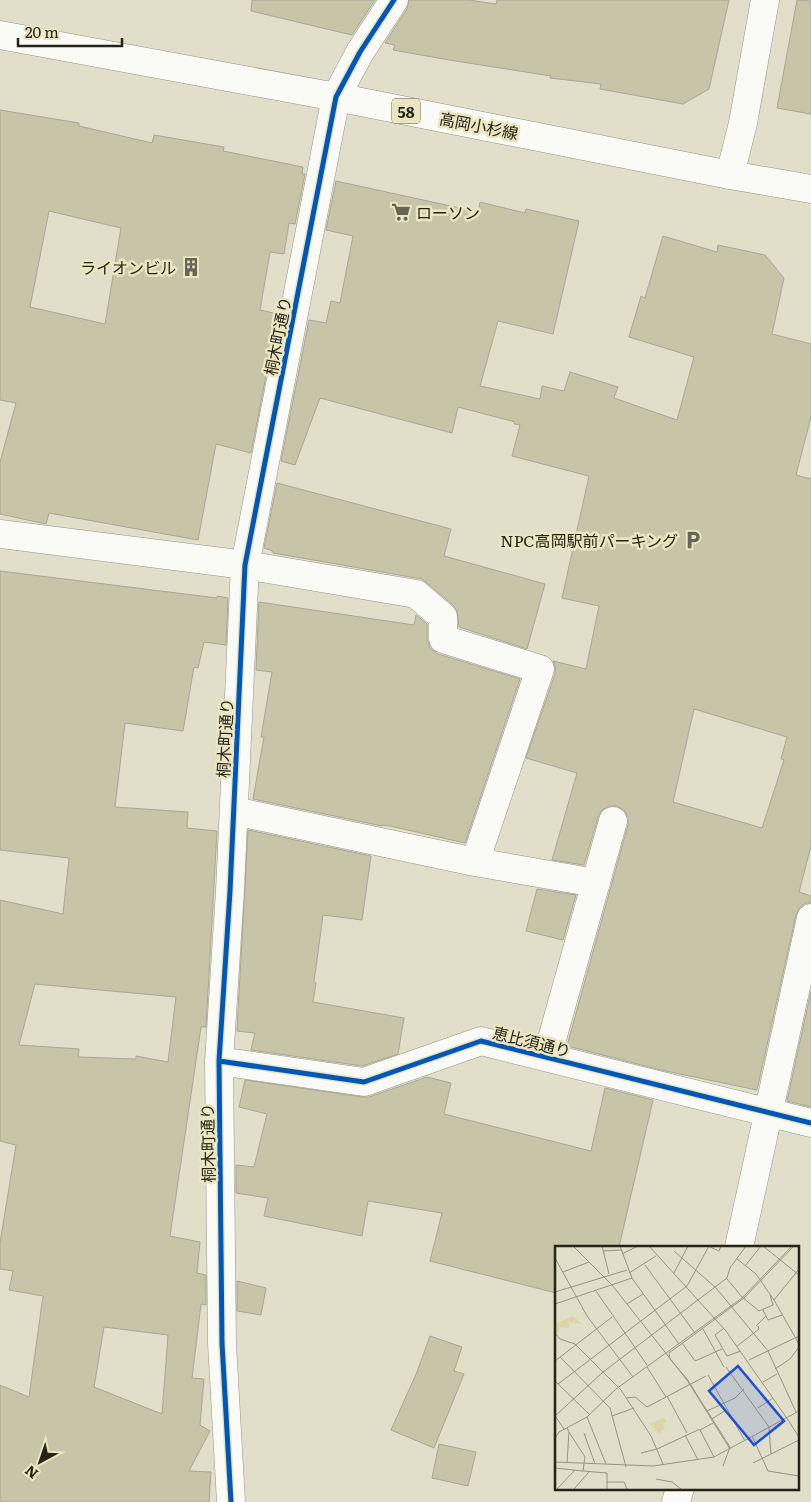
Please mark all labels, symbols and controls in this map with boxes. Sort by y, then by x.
scale bar [18,15,121,47]
text: 20 m [25,20,59,43]
road number: 58 [392,98,420,124]
street label: 高岡小杉線 [437,106,521,144]
place label: ローソン [416,200,480,224]
supermarket icon: ローソン [390,201,412,223]
place label: ライオンビル [80,255,176,279]
building icon: ライオンビル [180,256,202,278]
street label: 桐木町通り [258,294,296,378]
place label: NPC高岡駅前パーキング [500,528,678,552]
parking icon: NPC高岡駅前パーキング [682,529,704,551]
street label: 桐木町通り [210,697,238,779]
street label: 恵比須通り [490,1020,574,1062]
street label: 桐木町通り [194,1103,220,1183]
inset map [555,1246,798,1490]
north arrow [15,1437,65,1487]
text: N [20,1461,42,1484]

